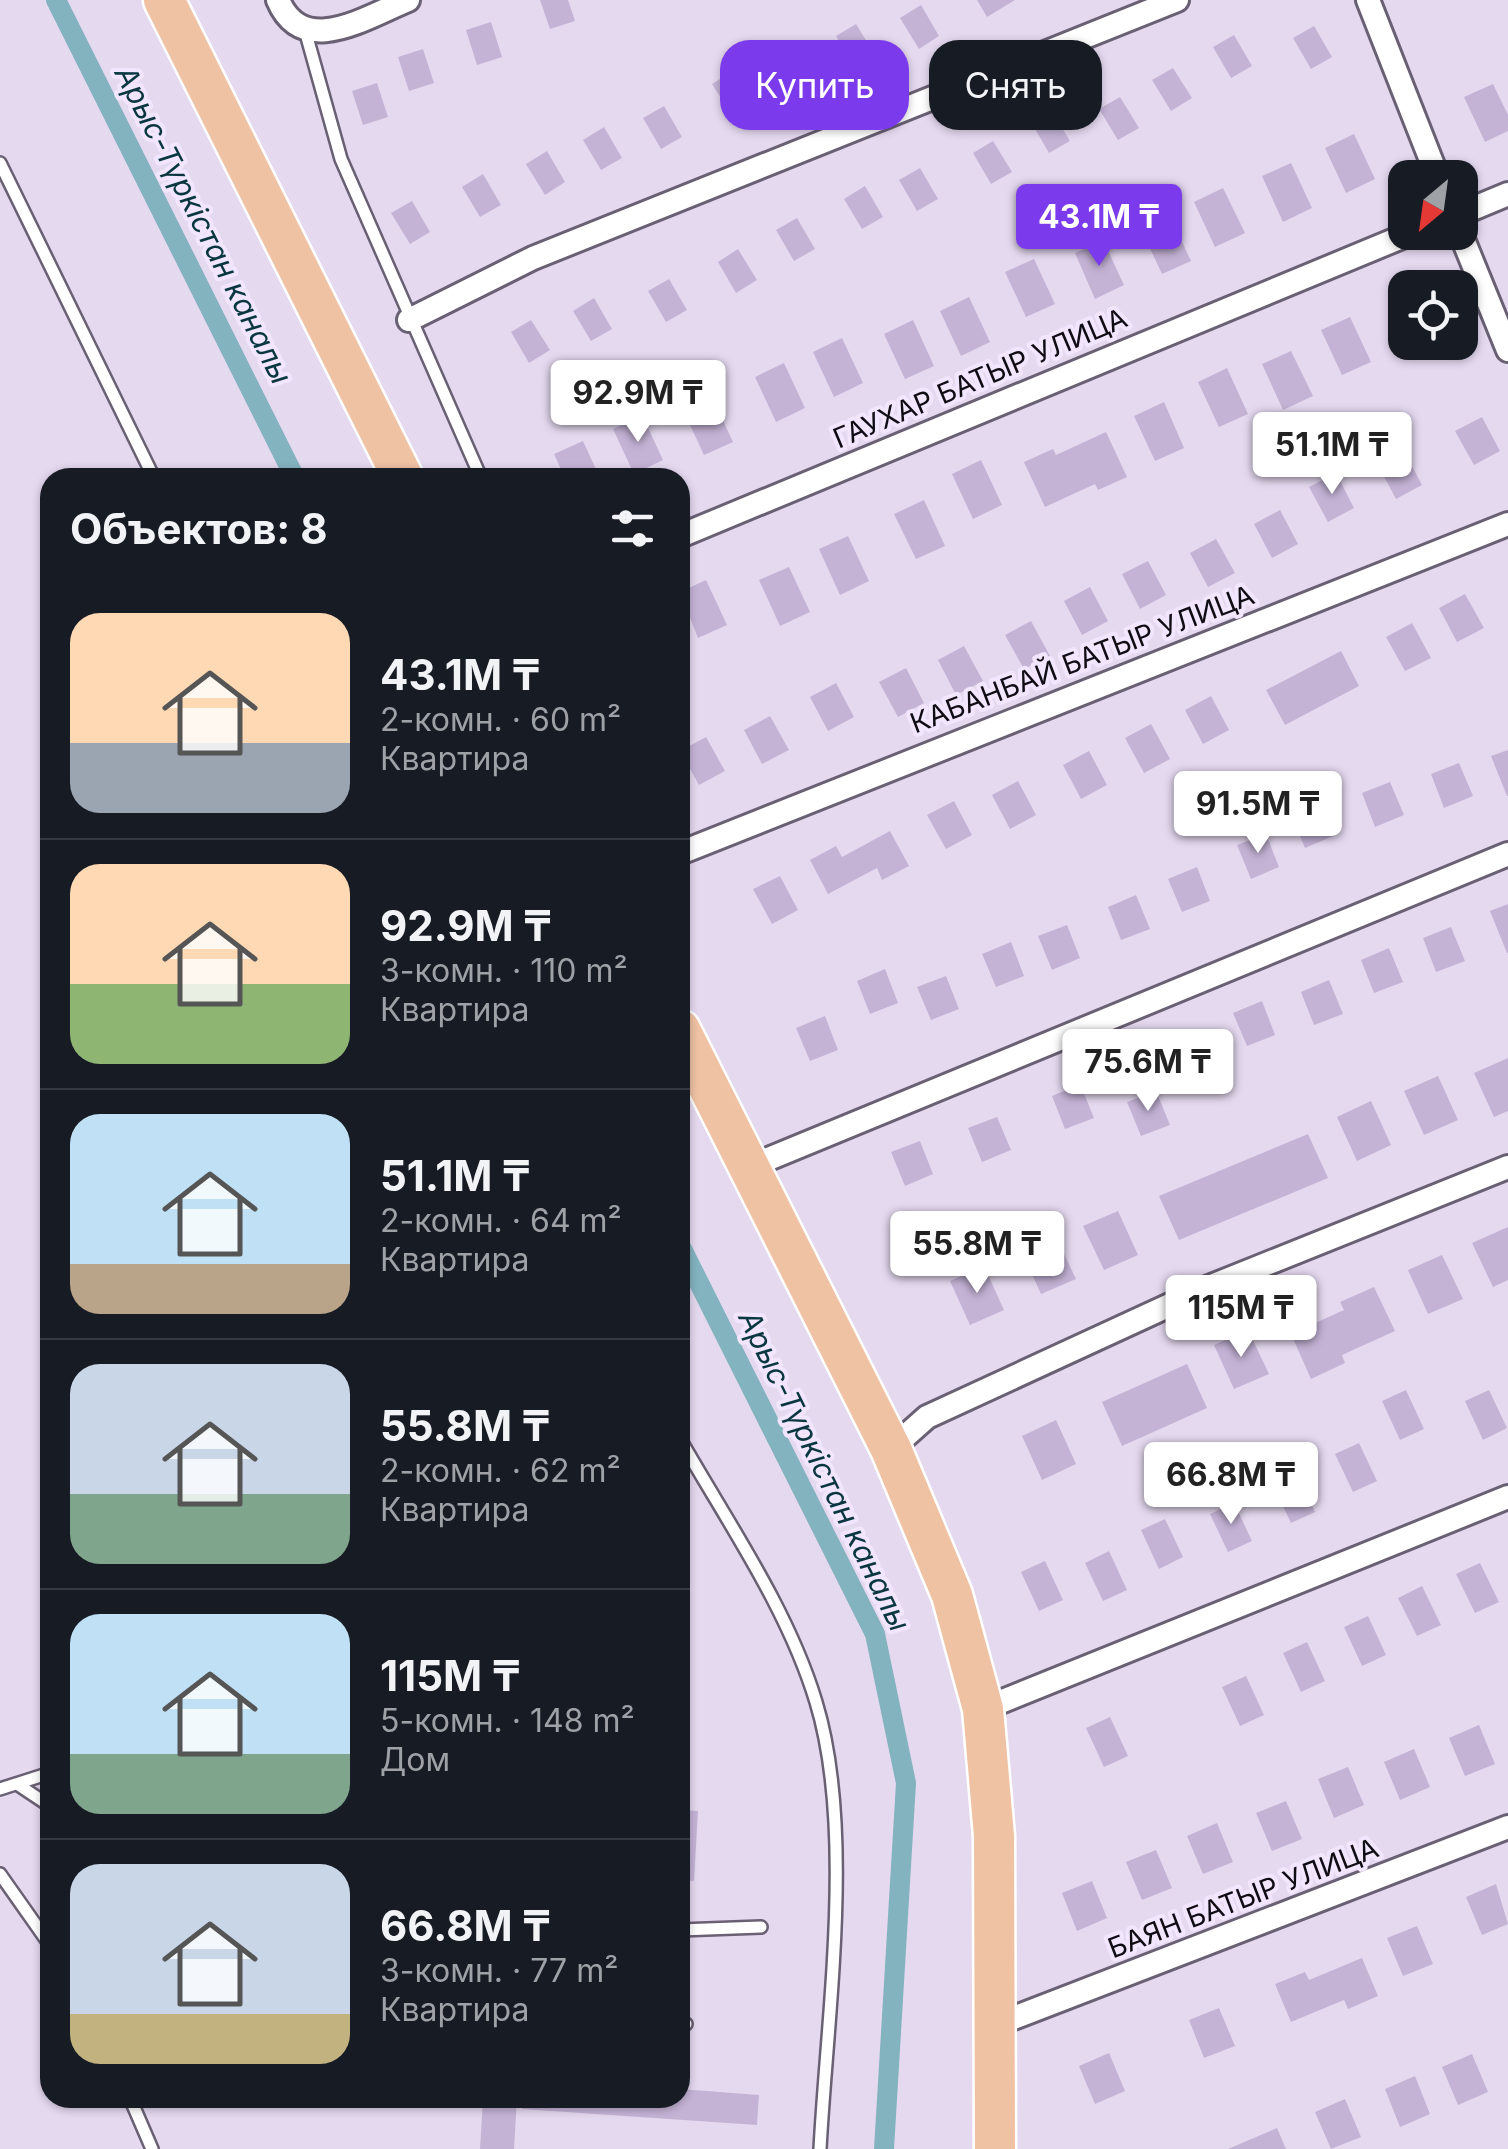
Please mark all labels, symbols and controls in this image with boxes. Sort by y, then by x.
chip: Купить [720,40,909,130]
chip: Снять [929,40,1102,130]
water label: Арыс-Түркістан каналы [107,59,300,390]
north arrow [1388,160,1478,250]
map controls [1388,160,1478,360]
pin: 43.1M ₸ [1007,184,1191,269]
text: 43.1M ₸ [1038,197,1160,236]
button: locate [1388,270,1478,360]
street label: ГАУХАР БАТЫР УЛИЦА [828,301,1132,455]
pin: 92.9M ₸ [546,360,730,445]
text: 92.9M ₸ [573,373,703,412]
pin: 51.1M ₸ [1240,412,1424,497]
text: 51.1M ₸ [1275,425,1389,464]
icon: filters [605,501,660,556]
text: Объектов: 8 [70,503,328,554]
street label: КАБАНБАЙ БАТЫР УЛИЦА [905,577,1259,740]
text: 43.1M ₸ [380,649,540,700]
icon: home [150,653,270,773]
text: 2-комн. · 60 m² [380,700,621,739]
text: Квартира [380,739,529,778]
pin: 91.5M ₸ [1166,771,1350,856]
text: 91.5M ₸ [1196,784,1320,823]
text: 92.9M ₸ [380,900,552,951]
icon: home [150,904,270,1024]
text: 3-комн. · 110 m² [380,951,628,990]
text: Квартира [380,990,529,1029]
pin: 75.6M ₸ [1056,1029,1240,1114]
text: 75.6M ₸ [1084,1042,1212,1081]
text: 51.1M ₸ [380,1150,530,1201]
icon: home [150,1154,270,1274]
text: 2-комн. · 64 m² [380,1201,622,1240]
pin: 55.8M ₸ [885,1211,1069,1296]
text: 55.8M ₸ [912,1224,1042,1263]
text: Квартира [380,1240,529,1279]
pin: 115M ₸ [1160,1275,1322,1360]
text: 115M ₸ [1188,1288,1294,1327]
water label: Арыс-Түркістан каналы [731,1303,918,1637]
text: 55.8M ₸ [380,1400,550,1451]
icon: home [150,1404,270,1524]
pin: 66.8M ₸ [1139,1442,1323,1527]
text: 2-комн. · 62 m² [380,1451,621,1490]
text: 66.8M ₸ [1166,1455,1296,1494]
text: Квартира [380,1490,529,1529]
text: 115M ₸ [380,1650,520,1701]
icon: home [150,1654,270,1774]
text: 5-комн. · 148 m² [380,1701,635,1740]
text: Дом [380,1740,450,1779]
street label: БАЯН БАТЫР УЛИЦА [1103,1831,1383,1965]
text: 66.8M ₸ [380,1900,551,1951]
icon: home [150,1904,270,2024]
text: 3-комн. · 77 m² [380,1951,618,1990]
text: Квартира [380,1990,529,2029]

